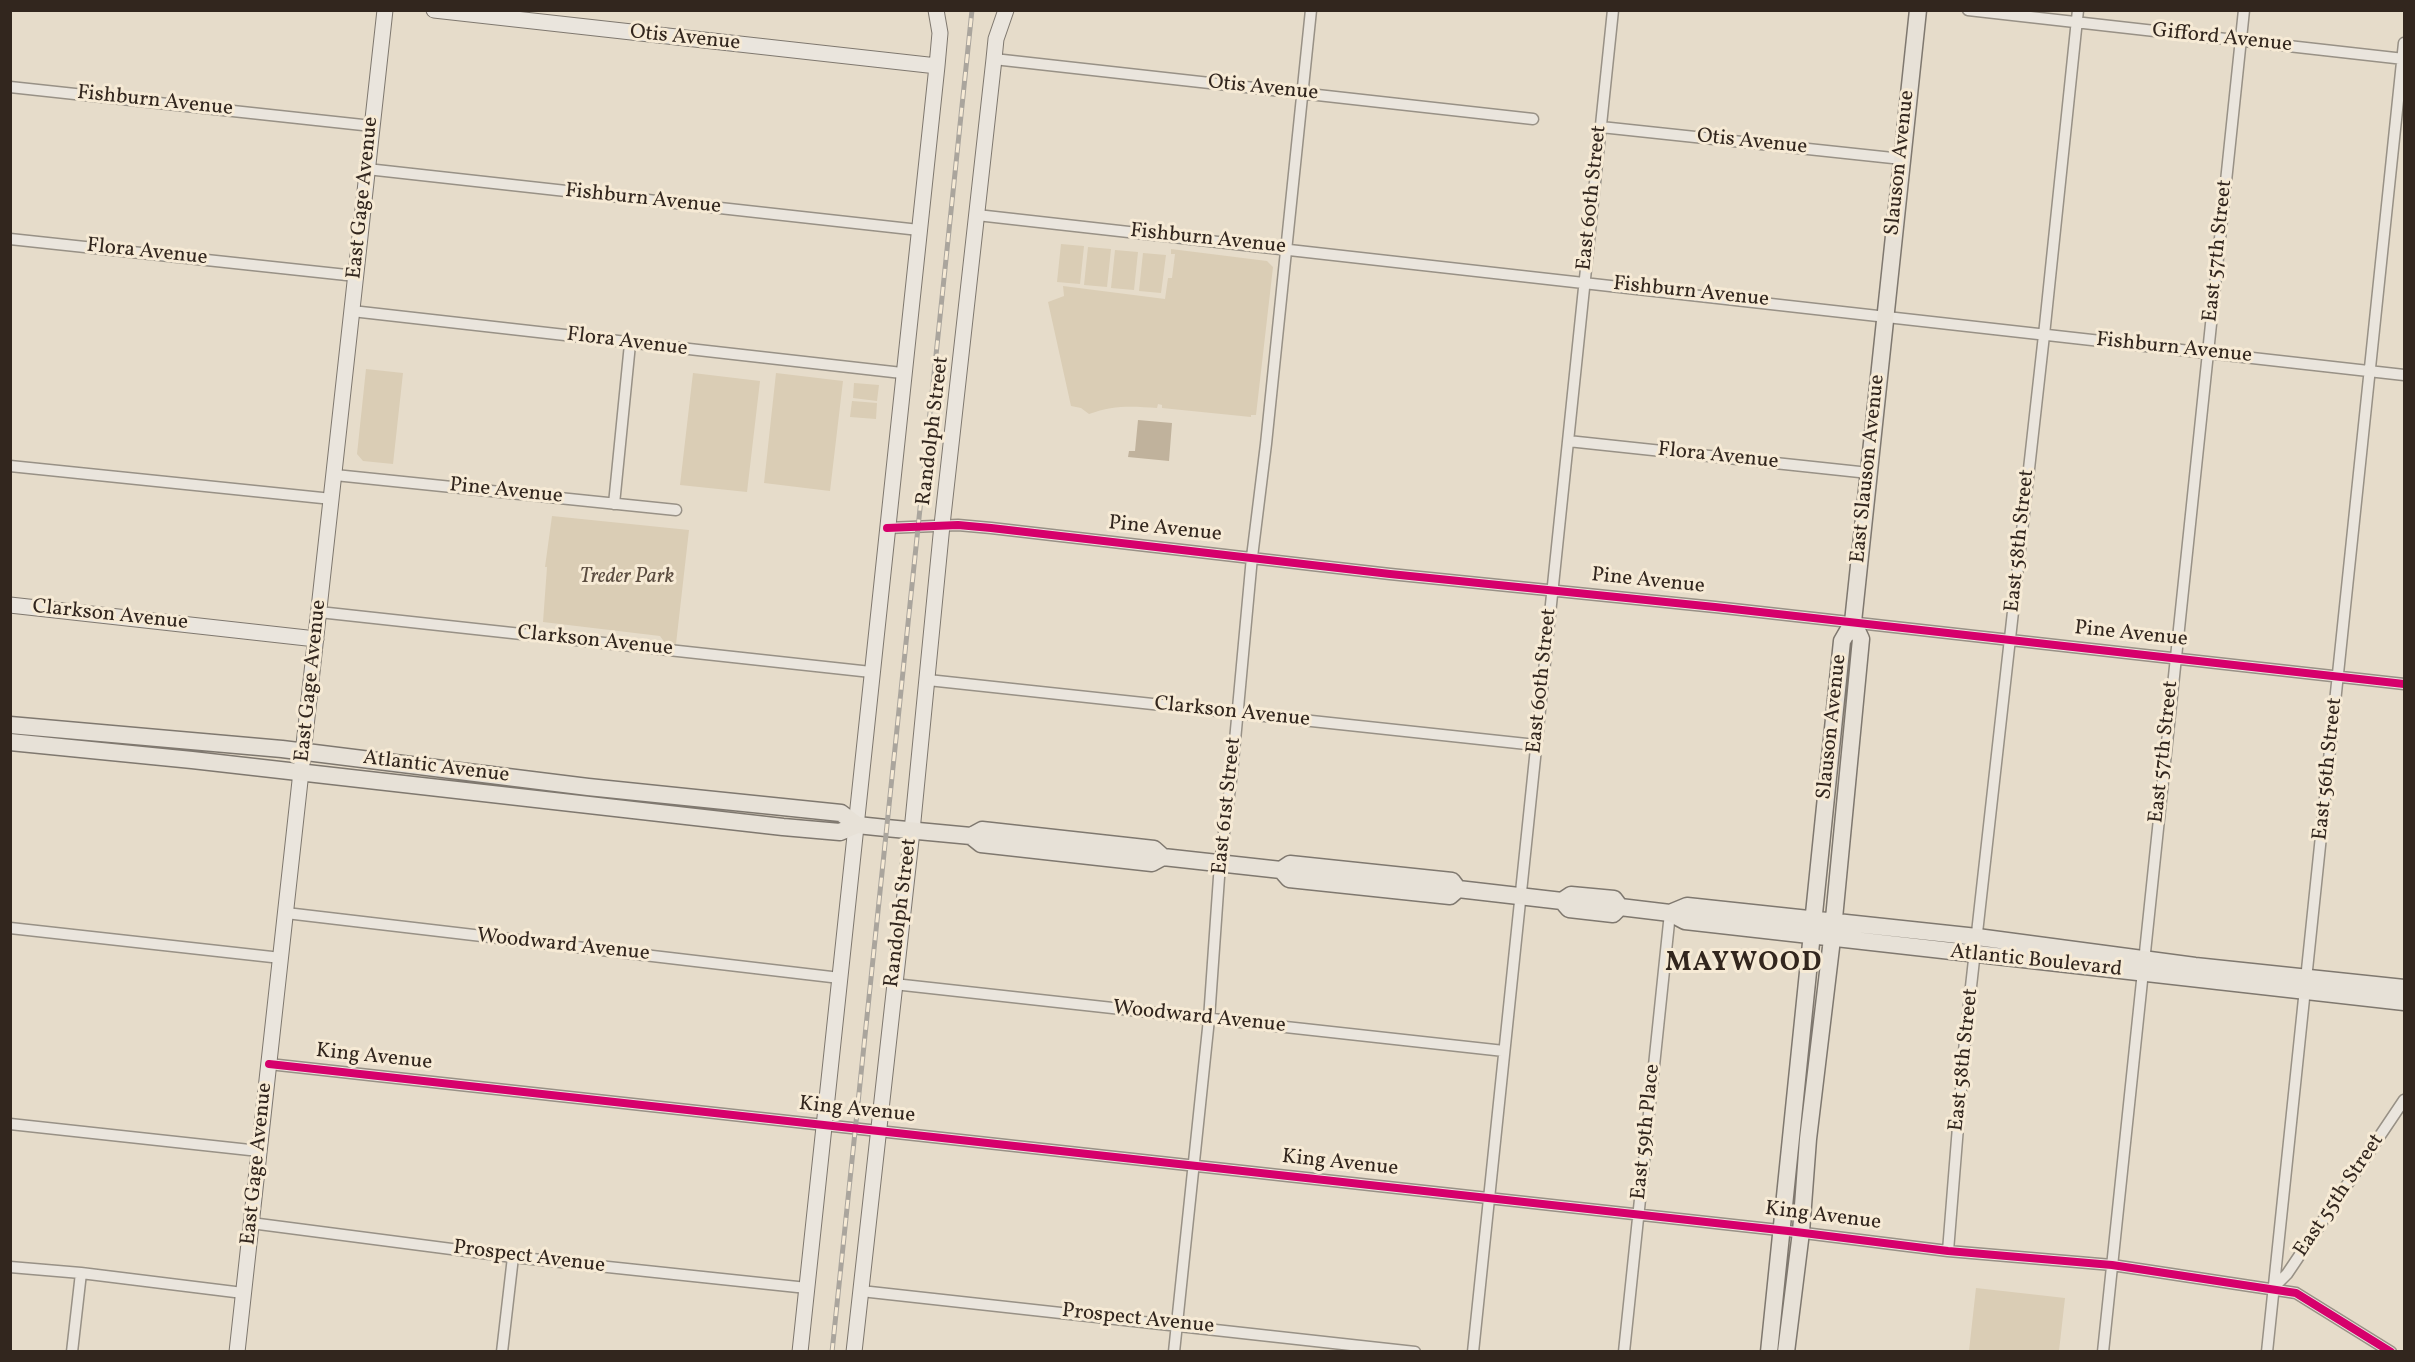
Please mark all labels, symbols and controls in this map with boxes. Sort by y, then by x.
street label: Gifford Avenue [2151,19,2293,59]
street label: Otis Avenue [629,21,741,57]
street label: Otis Avenue [1207,71,1319,107]
street label: Fishburn Avenue [76,81,234,123]
street label: Slauson Avenue [1881,89,1921,237]
street label: East Gage Avenue [343,116,385,280]
street label: East 60th Street [1573,124,1613,272]
street label: Otis Avenue [1696,125,1808,161]
street label: Fishburn Avenue [564,179,722,221]
street label: East 57th Street [2199,179,2239,323]
street label: Fishburn Avenue [1129,219,1287,261]
street label: Flora Avenue [85,234,209,272]
street label: Fishburn Avenue [1612,272,1770,314]
street label: Flora Avenue [565,323,689,363]
street label: Fishburn Avenue [2095,328,2253,370]
street label: Randolph Street [912,355,956,507]
street label: East Slauson Avenue [1847,374,1891,564]
street label: Flora Avenue [1656,438,1780,476]
street label: East 58th Street [2001,468,2041,614]
street label: Pine Avenue [448,474,564,510]
street label: Pine Avenue [1107,512,1223,548]
street label: Pine Avenue [1590,564,1706,600]
park label: Treder Park [580,565,674,591]
street label: Clarkson Avenue [31,595,189,637]
street label: East Gage Avenue [291,599,333,763]
street label: East 60th Street [1523,607,1563,755]
street label: Pine Avenue [2073,617,2189,653]
street label: Clarkson Avenue [516,621,674,663]
street label: Slauson Avenue [1813,653,1853,801]
street label: East 57th Street [2145,680,2185,824]
street label: Clarkson Avenue [1153,692,1311,734]
street label: East 56th Street [2309,696,2349,842]
street label: East 61st Street [1208,736,1248,876]
street label: Atlantic Avenue [361,747,511,789]
street label: Randolph Street [880,837,924,989]
street label: Woodward Avenue [475,924,651,968]
street label: Atlantic Boulevard [1949,940,2123,984]
district label: MAYWOOD [1665,949,1823,981]
street label: East 58th Street [1945,987,1985,1133]
street label: Woodward Avenue [1111,996,1287,1040]
street label: King Avenue [315,1039,433,1077]
street label: East 59th Place [1627,1063,1667,1201]
street label: East Gage Avenue [237,1082,279,1246]
street label: King Avenue [798,1092,916,1130]
street label: East 55th Street [2290,1130,2390,1262]
street label: King Avenue [1281,1145,1399,1183]
street label: King Avenue [1764,1197,1882,1237]
street label: Prospect Avenue [452,1236,606,1280]
street label: Prospect Avenue [1061,1299,1215,1341]

